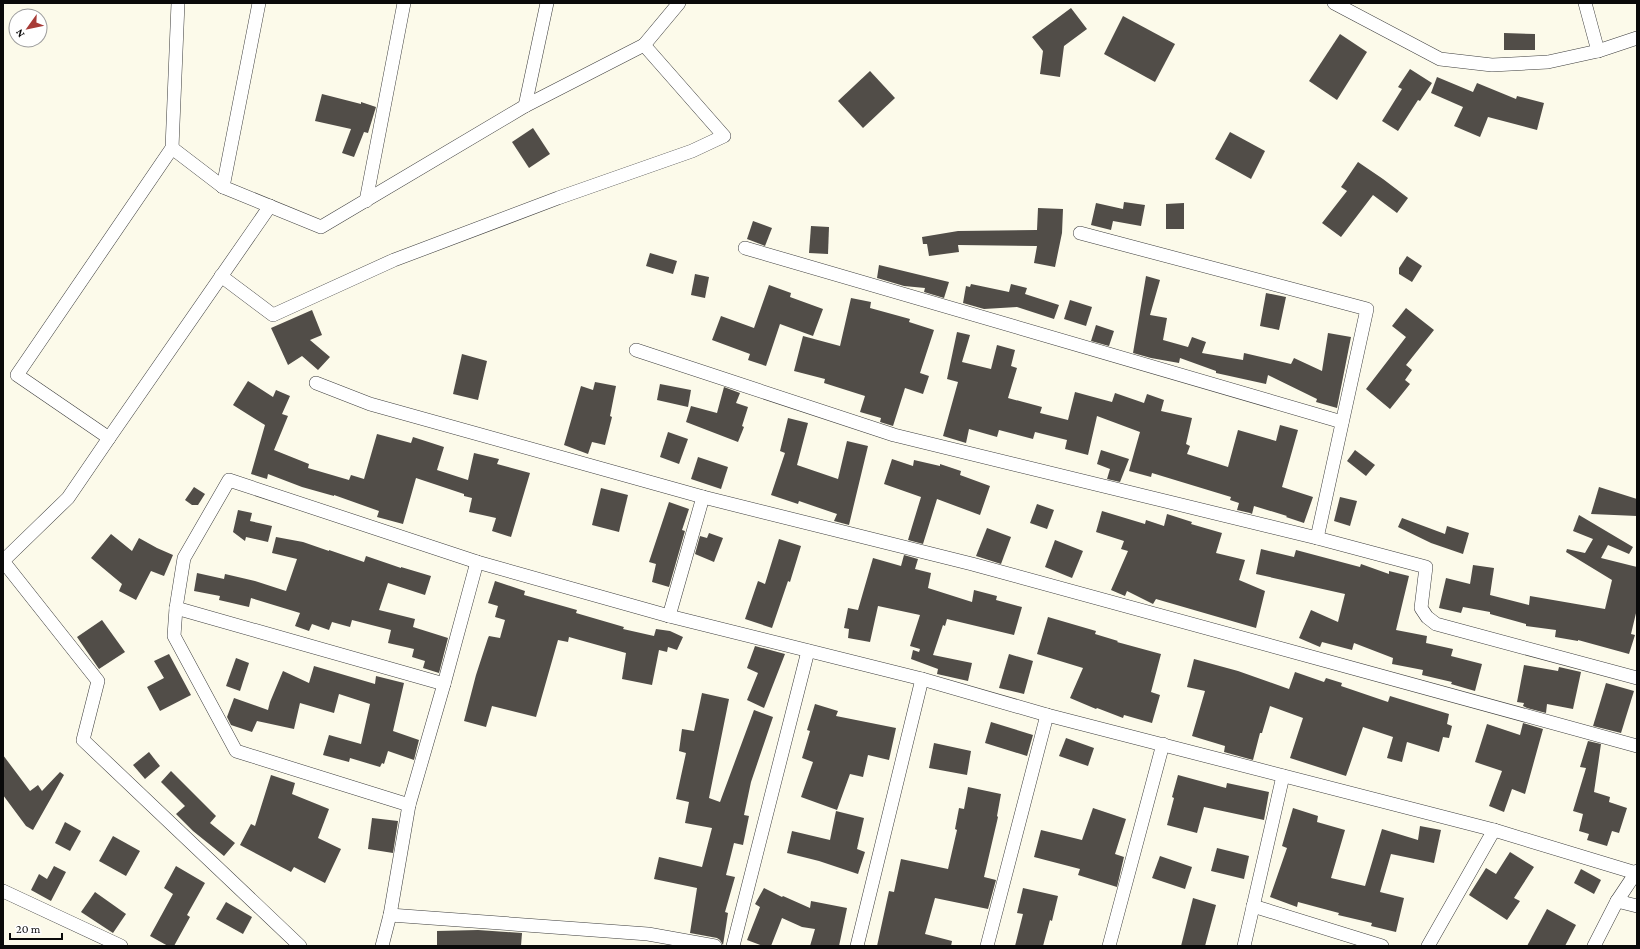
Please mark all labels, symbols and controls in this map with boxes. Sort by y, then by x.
north arrow [8,8,48,48]
text: N [12,27,27,40]
scale bar [10,915,62,941]
text: 20 m [16,922,41,936]

